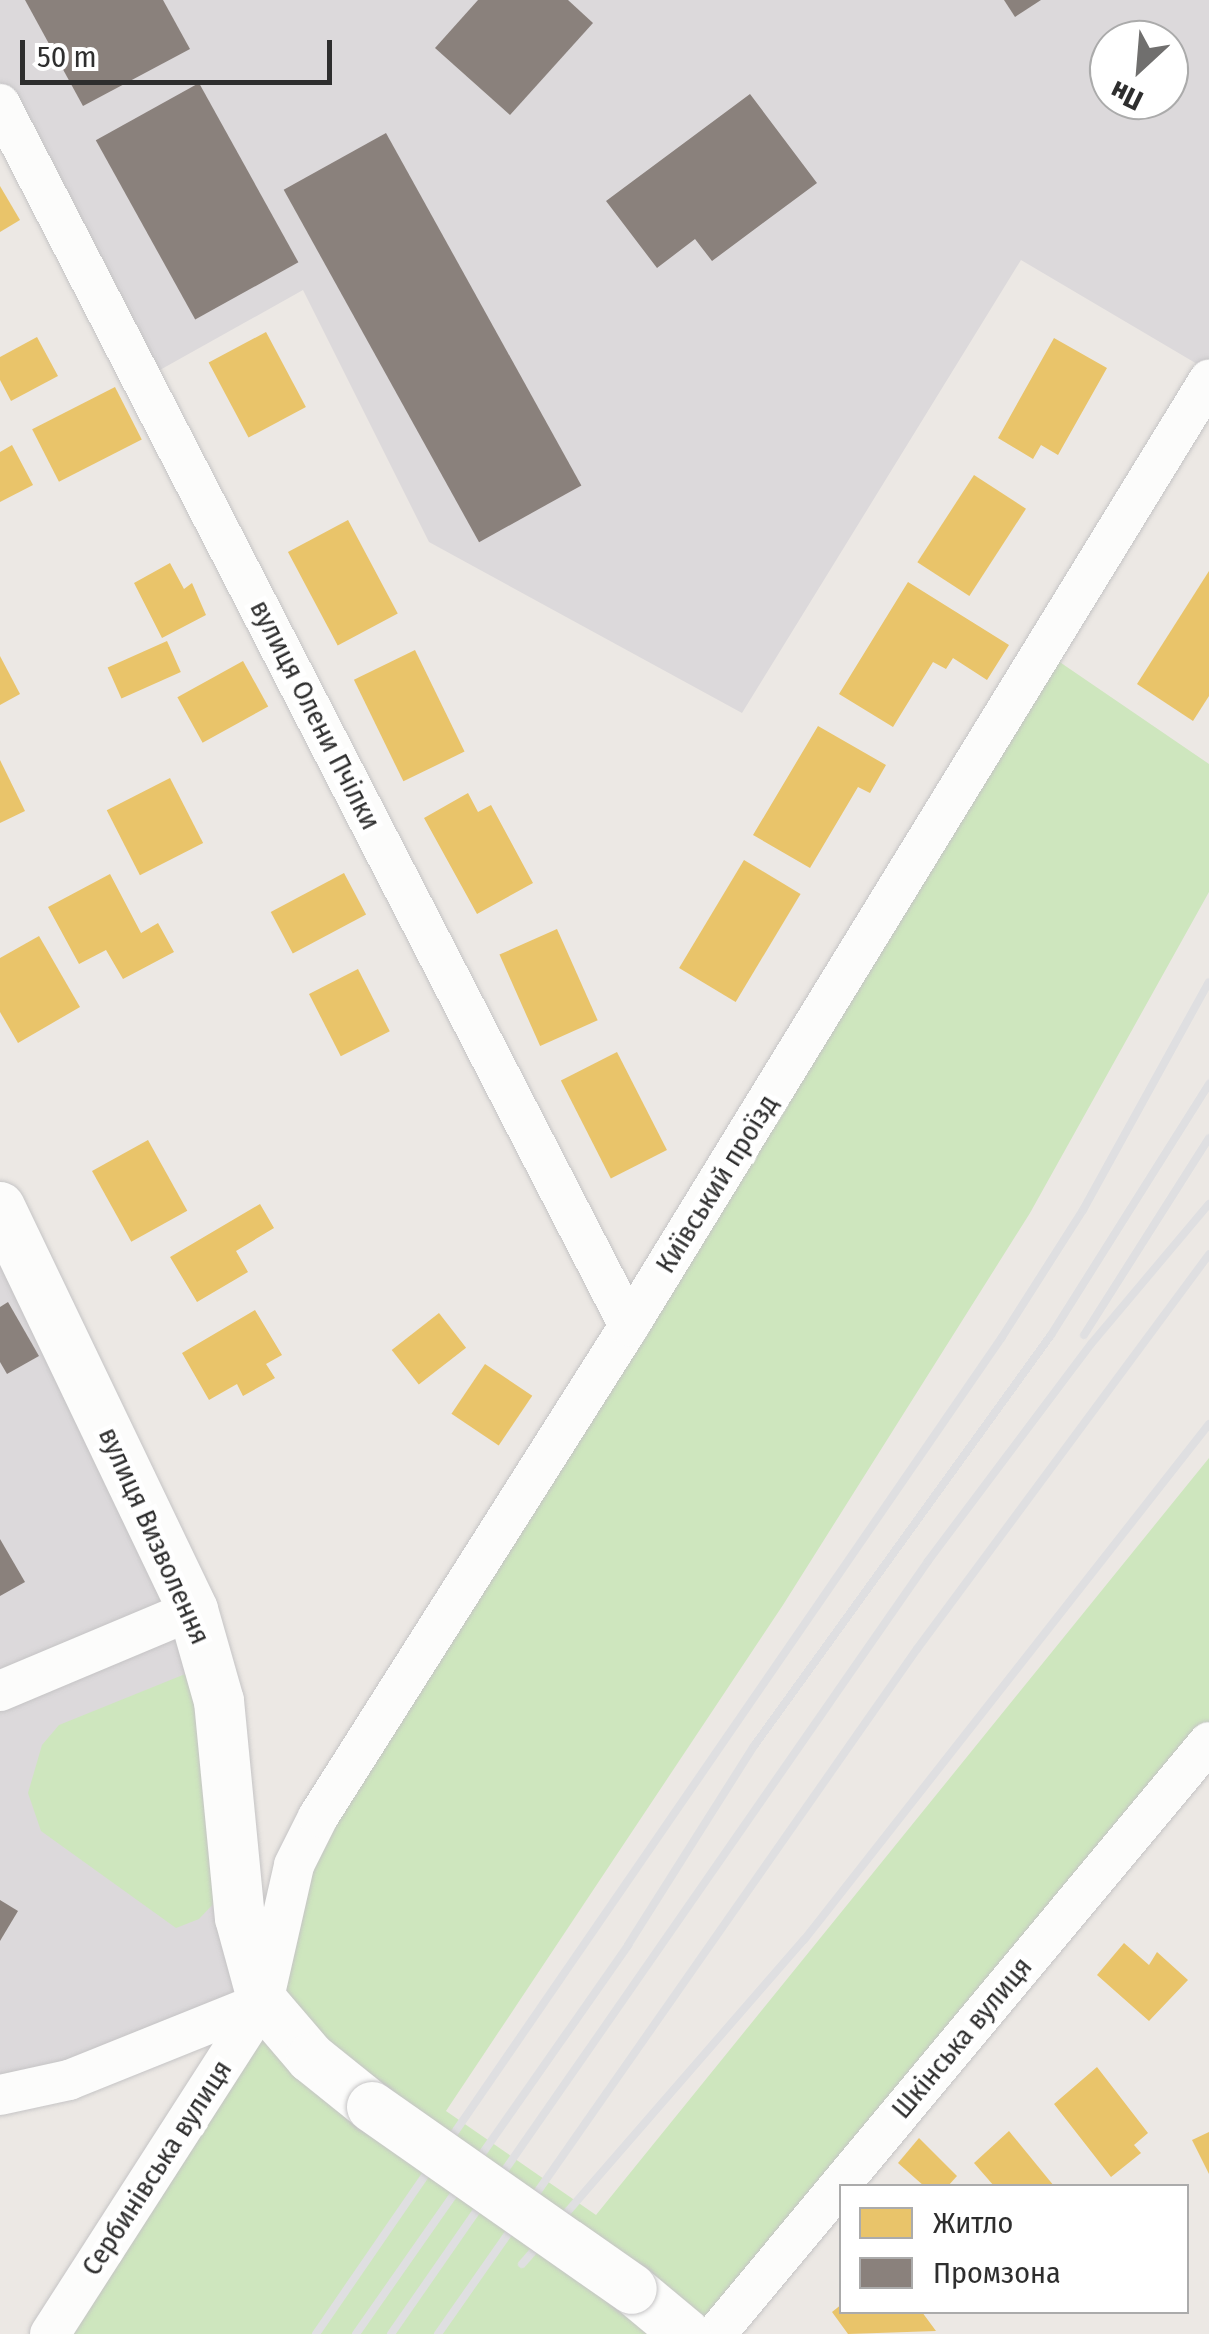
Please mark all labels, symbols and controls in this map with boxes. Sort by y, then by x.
scale bar [25,20,338,82]
north arrow [1089,20,1189,120]
text: 50 m [37,39,97,75]
text: Пн [1105,74,1148,117]
street label: вулиця Олени Пчілки [243,595,387,835]
street label: Київський проїзд [649,1089,785,1279]
street label: вулиця Визволення [91,1422,217,1650]
street label: Шкінська вулиця [885,1951,1039,2125]
street label: Сербинівська вулиця [75,2054,239,2282]
legend [839,2184,1189,2314]
text: Житло [933,2205,1013,2241]
text: Промзона [933,2255,1061,2291]

